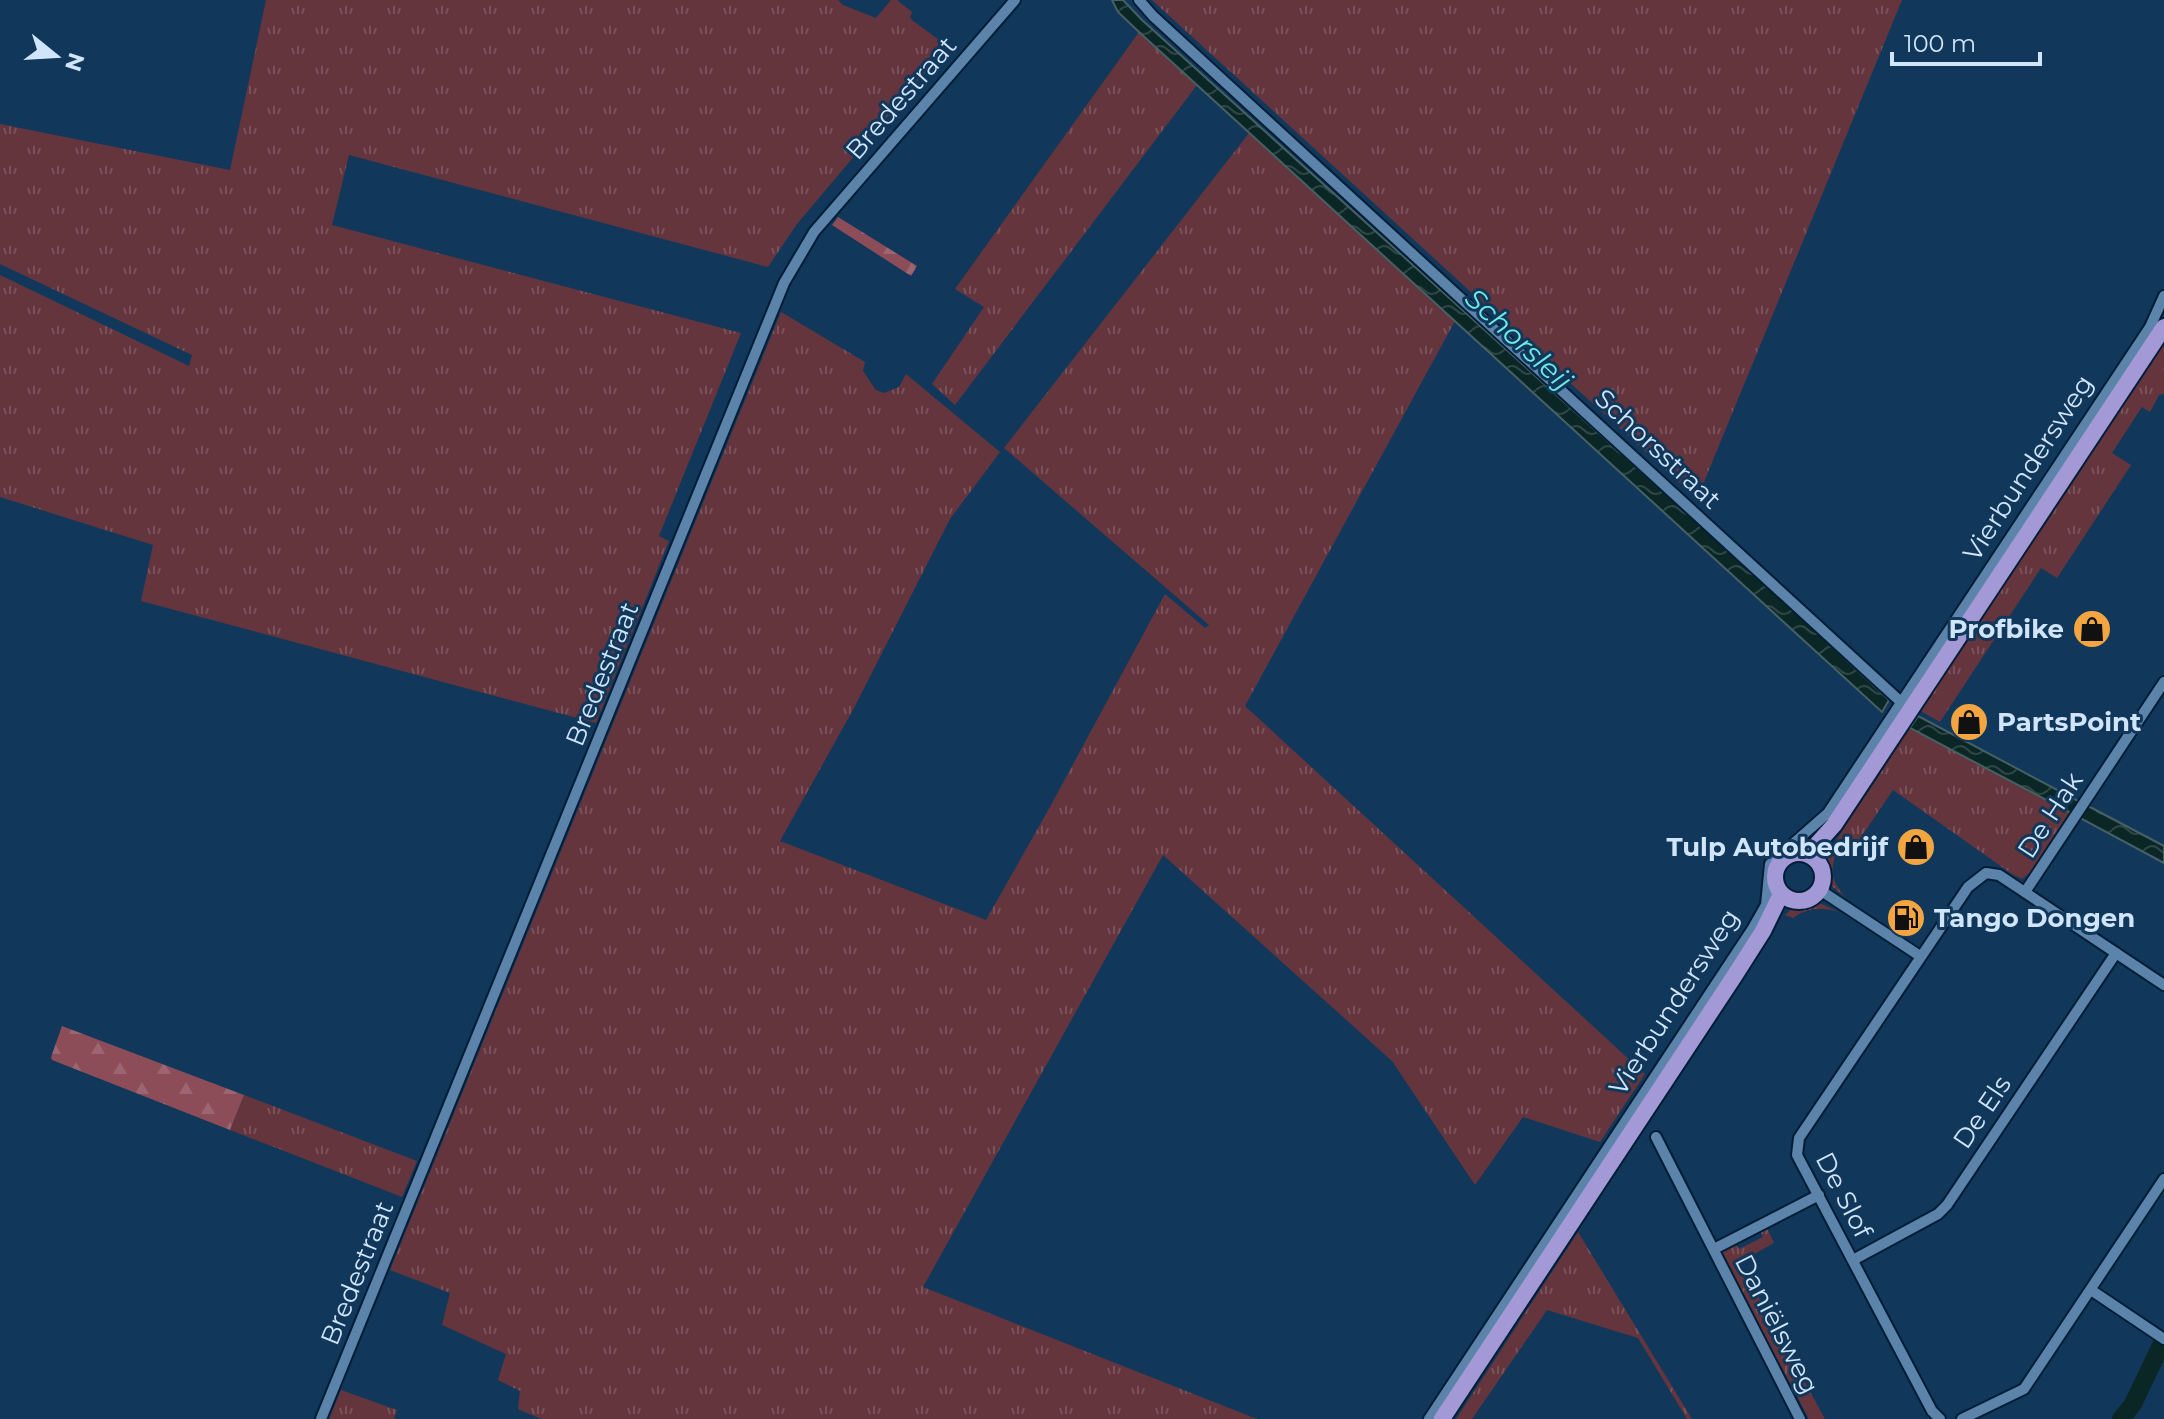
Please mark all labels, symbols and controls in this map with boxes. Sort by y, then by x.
north arrow [16,16,96,96]
scale bar [1892,16,2040,66]
text: 100 m [1904,29,1976,58]
street label: Bredestraat [839,30,963,166]
text: N [59,49,90,75]
water label: Schorsleij [1459,281,1580,397]
street label: Vierbundersweg [1956,369,2100,567]
street label: Schorsstraat [1588,382,1728,516]
street label: Bredestraat [559,597,645,751]
shop icon: Profbike [2071,608,2113,650]
place label: Profbike [1949,613,2064,645]
shop icon: PartsPoint [1948,701,1990,743]
place label: PartsPoint [1997,706,2141,738]
street label: De Hak [2010,766,2090,864]
shop icon: Tulp Autobedrijf [1895,826,1937,868]
place label: Tulp Autobedrijf [1667,831,1889,863]
fuel station icon: Tango Dongen [1885,897,1927,939]
place label: Tango Dongen [1934,902,2135,934]
street label: Vierbundersweg [1602,903,1746,1101]
street label: De Els [1946,1069,2018,1155]
street label: De Slof [1809,1147,1880,1244]
street label: Bredestraat [314,1196,400,1350]
street label: Daniëlsweg [1728,1249,1826,1399]

